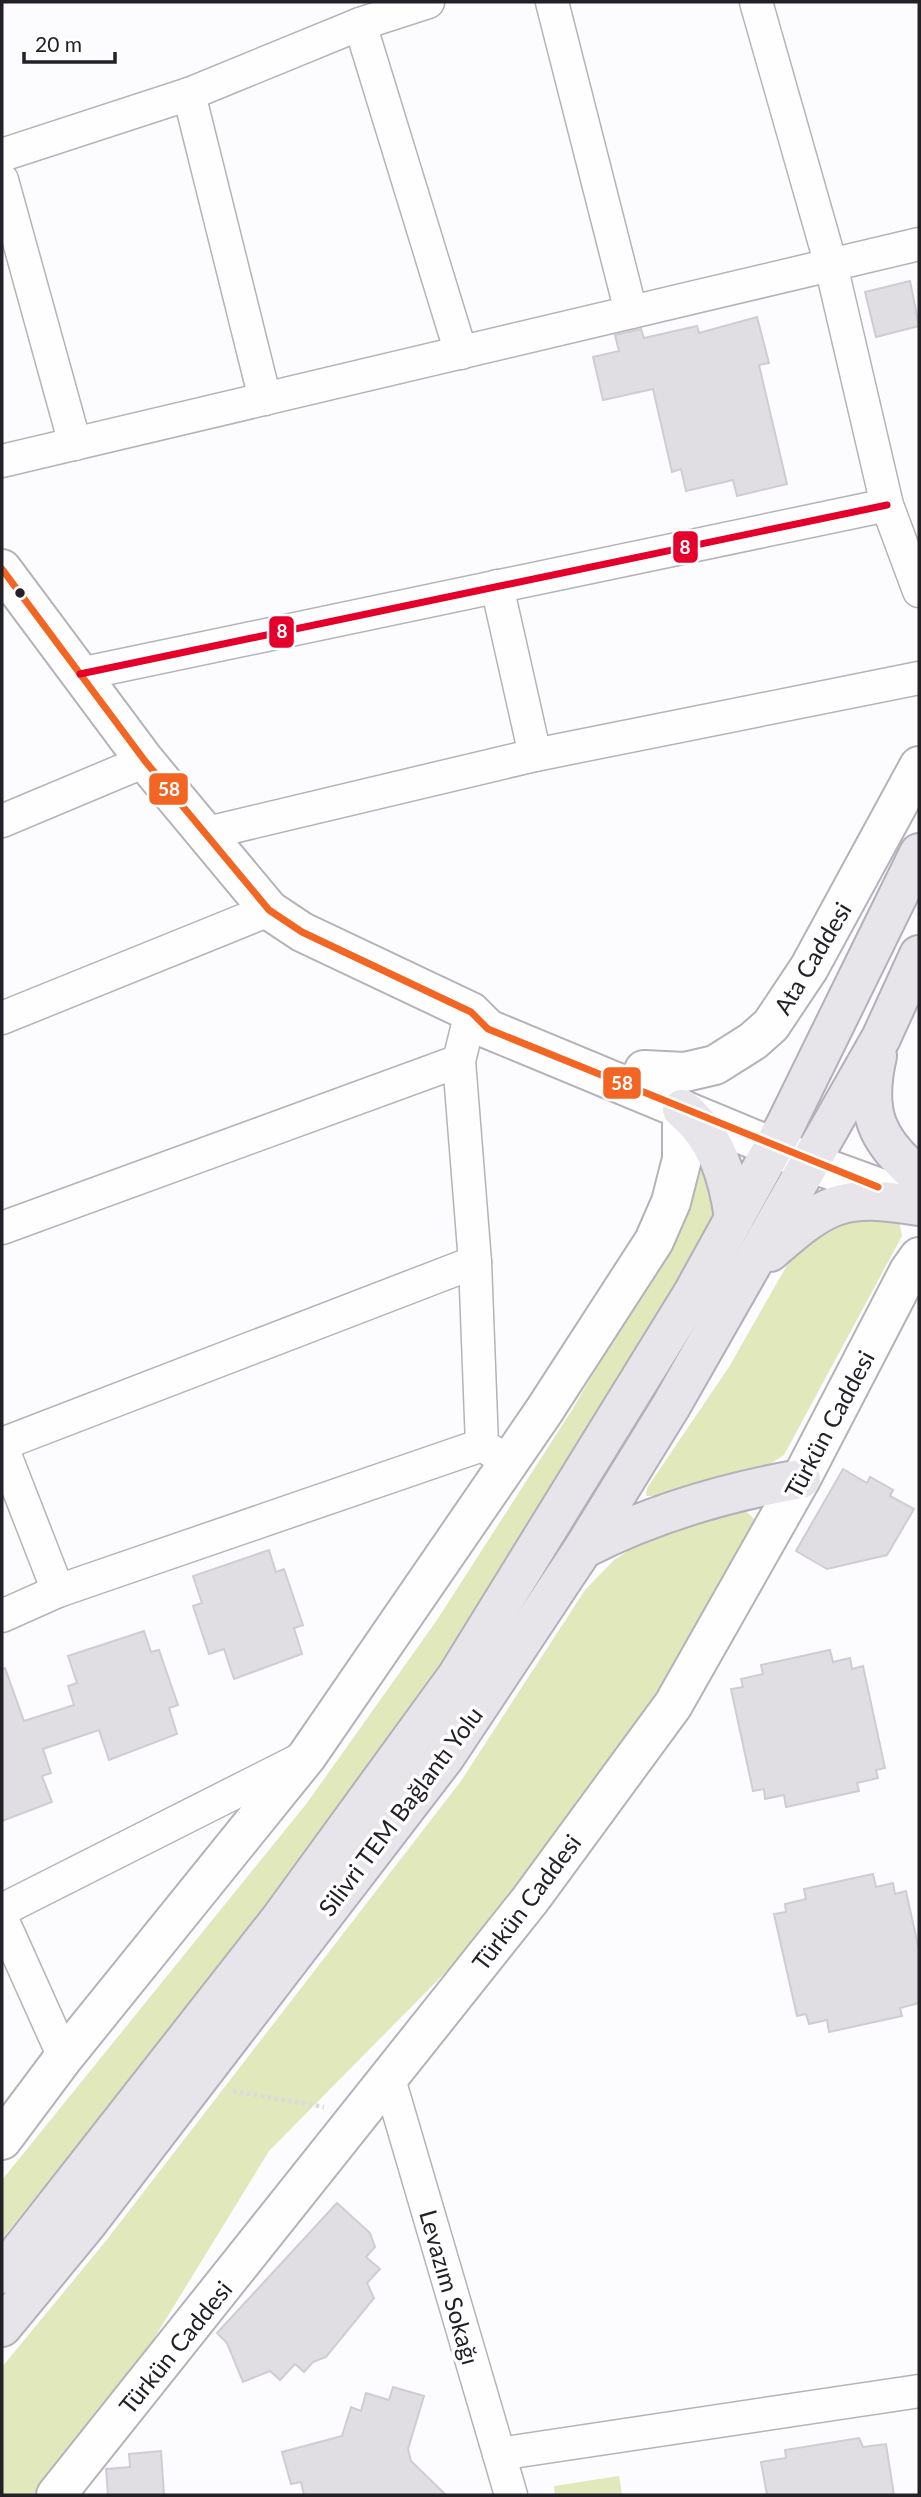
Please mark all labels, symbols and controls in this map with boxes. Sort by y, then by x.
scale bar [24,21,116,65]
text: 20 m [35,31,82,56]
line badge: 8 [672,530,699,564]
text: 8 [679,535,691,558]
unlabelled marker [13,586,27,600]
line badge: 8 [268,615,295,649]
text: 8 [276,619,288,642]
line badge: 58 [148,772,189,806]
text: 58 [158,777,180,800]
street label: Ata Caddesi [767,897,857,1019]
line badge: 58 [602,1066,642,1100]
text: 58 [611,1071,633,1094]
street label: Türkün Caddesi [778,1345,880,1503]
street label: Silivri TEM Bağlantı Yolu [312,1701,488,1921]
street label: Türkün Caddesi [466,1828,586,1976]
street label: Levazım Sokağı [414,2206,486,2368]
street label: Türkün Caddesi [113,2275,237,2419]

